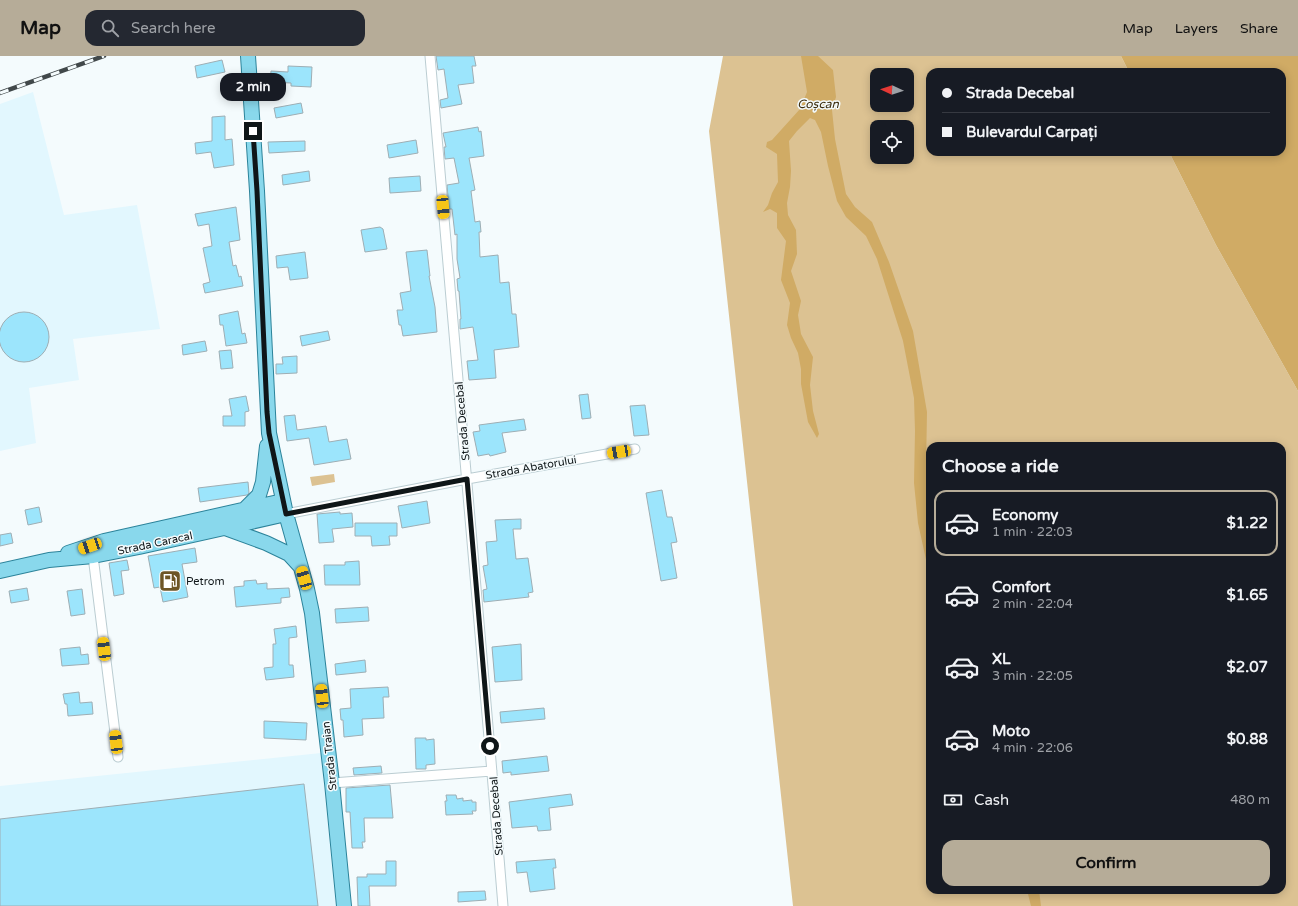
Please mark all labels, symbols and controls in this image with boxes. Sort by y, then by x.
search box [85,10,365,46]
text: Map [20,17,61,39]
icon: search [99,17,121,39]
text: Search here [131,19,215,37]
text: Map [1123,20,1153,37]
text: Layers [1175,20,1218,37]
text: Share [1240,20,1278,37]
north arrow [870,68,914,112]
map controls [870,68,914,164]
callout: 2 min [220,73,286,101]
text: 2 min [236,79,270,95]
text: Strada Decebal [966,84,1074,102]
water label: Coșcan [797,97,840,112]
button: locate [870,120,914,164]
route end [244,122,262,140]
text: Bulevardul Carpați [966,123,1097,141]
car [436,195,450,219]
street label: Strada Decebal [453,381,472,461]
car [606,444,632,460]
street label: Strada Abatorului [485,453,578,482]
text: Choose a ride [942,455,1059,477]
icon: car [944,505,980,541]
text: Economy [992,506,1058,524]
text: $1.22 [1227,514,1268,532]
text: 1 min · 22:03 [992,524,1073,540]
street label: Strada Caracal [117,529,194,558]
car [77,536,103,556]
car [295,565,313,591]
fuel station icon: Petrom [157,568,183,594]
place label: Petrom [186,575,225,588]
icon: car [944,577,980,613]
text: Comfort [992,578,1051,596]
text: $1.65 [1227,586,1268,604]
text: 2 min · 22:04 [992,596,1073,612]
car [97,636,111,662]
icon: car [944,649,980,685]
text: XL [992,650,1011,668]
text: $2.07 [1227,658,1268,676]
text: 3 min · 22:05 [992,668,1073,684]
car [315,683,329,709]
street label: Strada Traian [319,721,340,791]
icon: car [944,721,980,757]
text: Moto [992,722,1030,740]
car [109,729,123,755]
text: $0.88 [1227,730,1268,748]
route start [481,737,499,755]
text: 4 min · 22:06 [992,740,1073,756]
street label: Strada Decebal [487,776,506,856]
icon: cash [942,789,964,811]
text: Cash [974,791,1009,809]
text: 480 m [1230,792,1270,808]
button: Confirm [942,840,1270,886]

